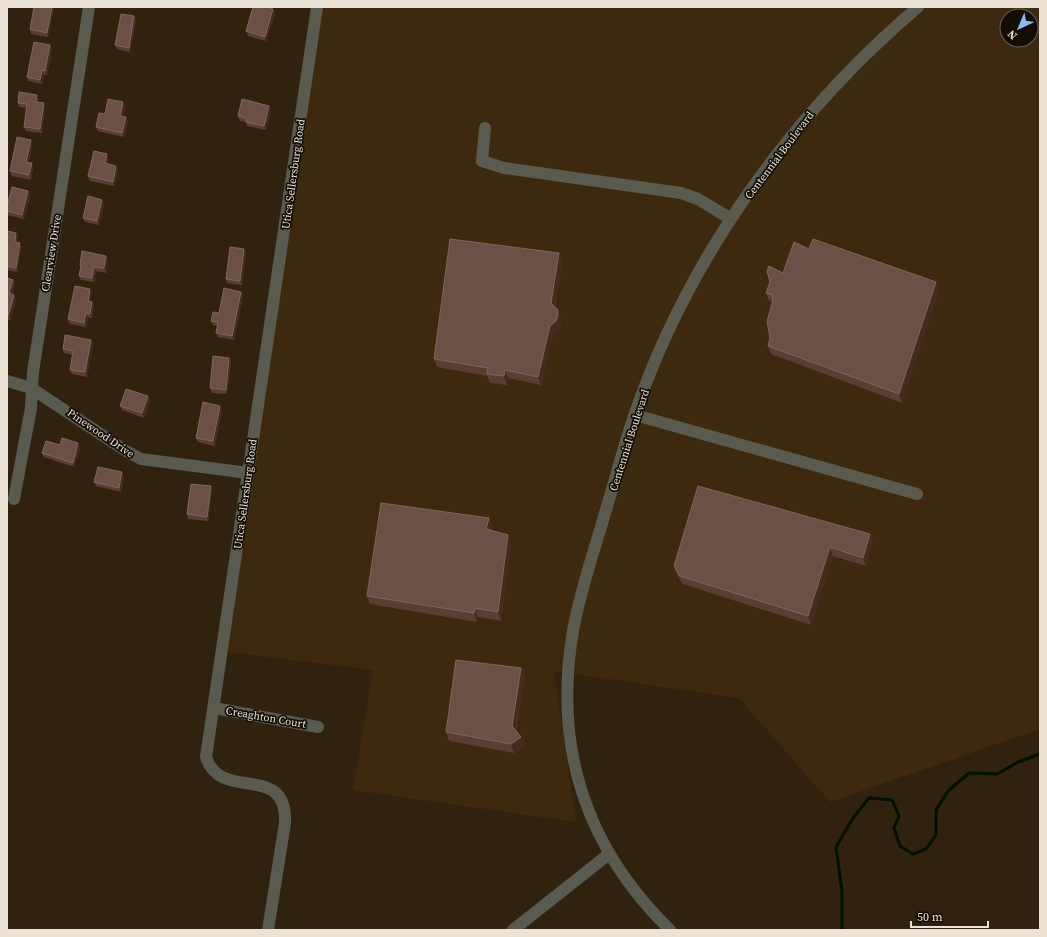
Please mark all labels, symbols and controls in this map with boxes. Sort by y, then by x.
north arrow [999,8,1039,48]
text: N [1004,27,1020,43]
street label: Centennial Boulevard [741,108,818,202]
street label: Utica Sellersburg Road [278,117,309,230]
street label: Clearview Drive [38,213,65,293]
street label: Centennial Boulevard [606,387,653,493]
street label: Pinewood Drive [64,405,137,462]
street label: Utica Sellersburg Road [230,437,261,550]
street label: Creaghton Court [225,703,308,732]
scale bar [911,903,988,929]
text: 50 m [917,909,943,925]

